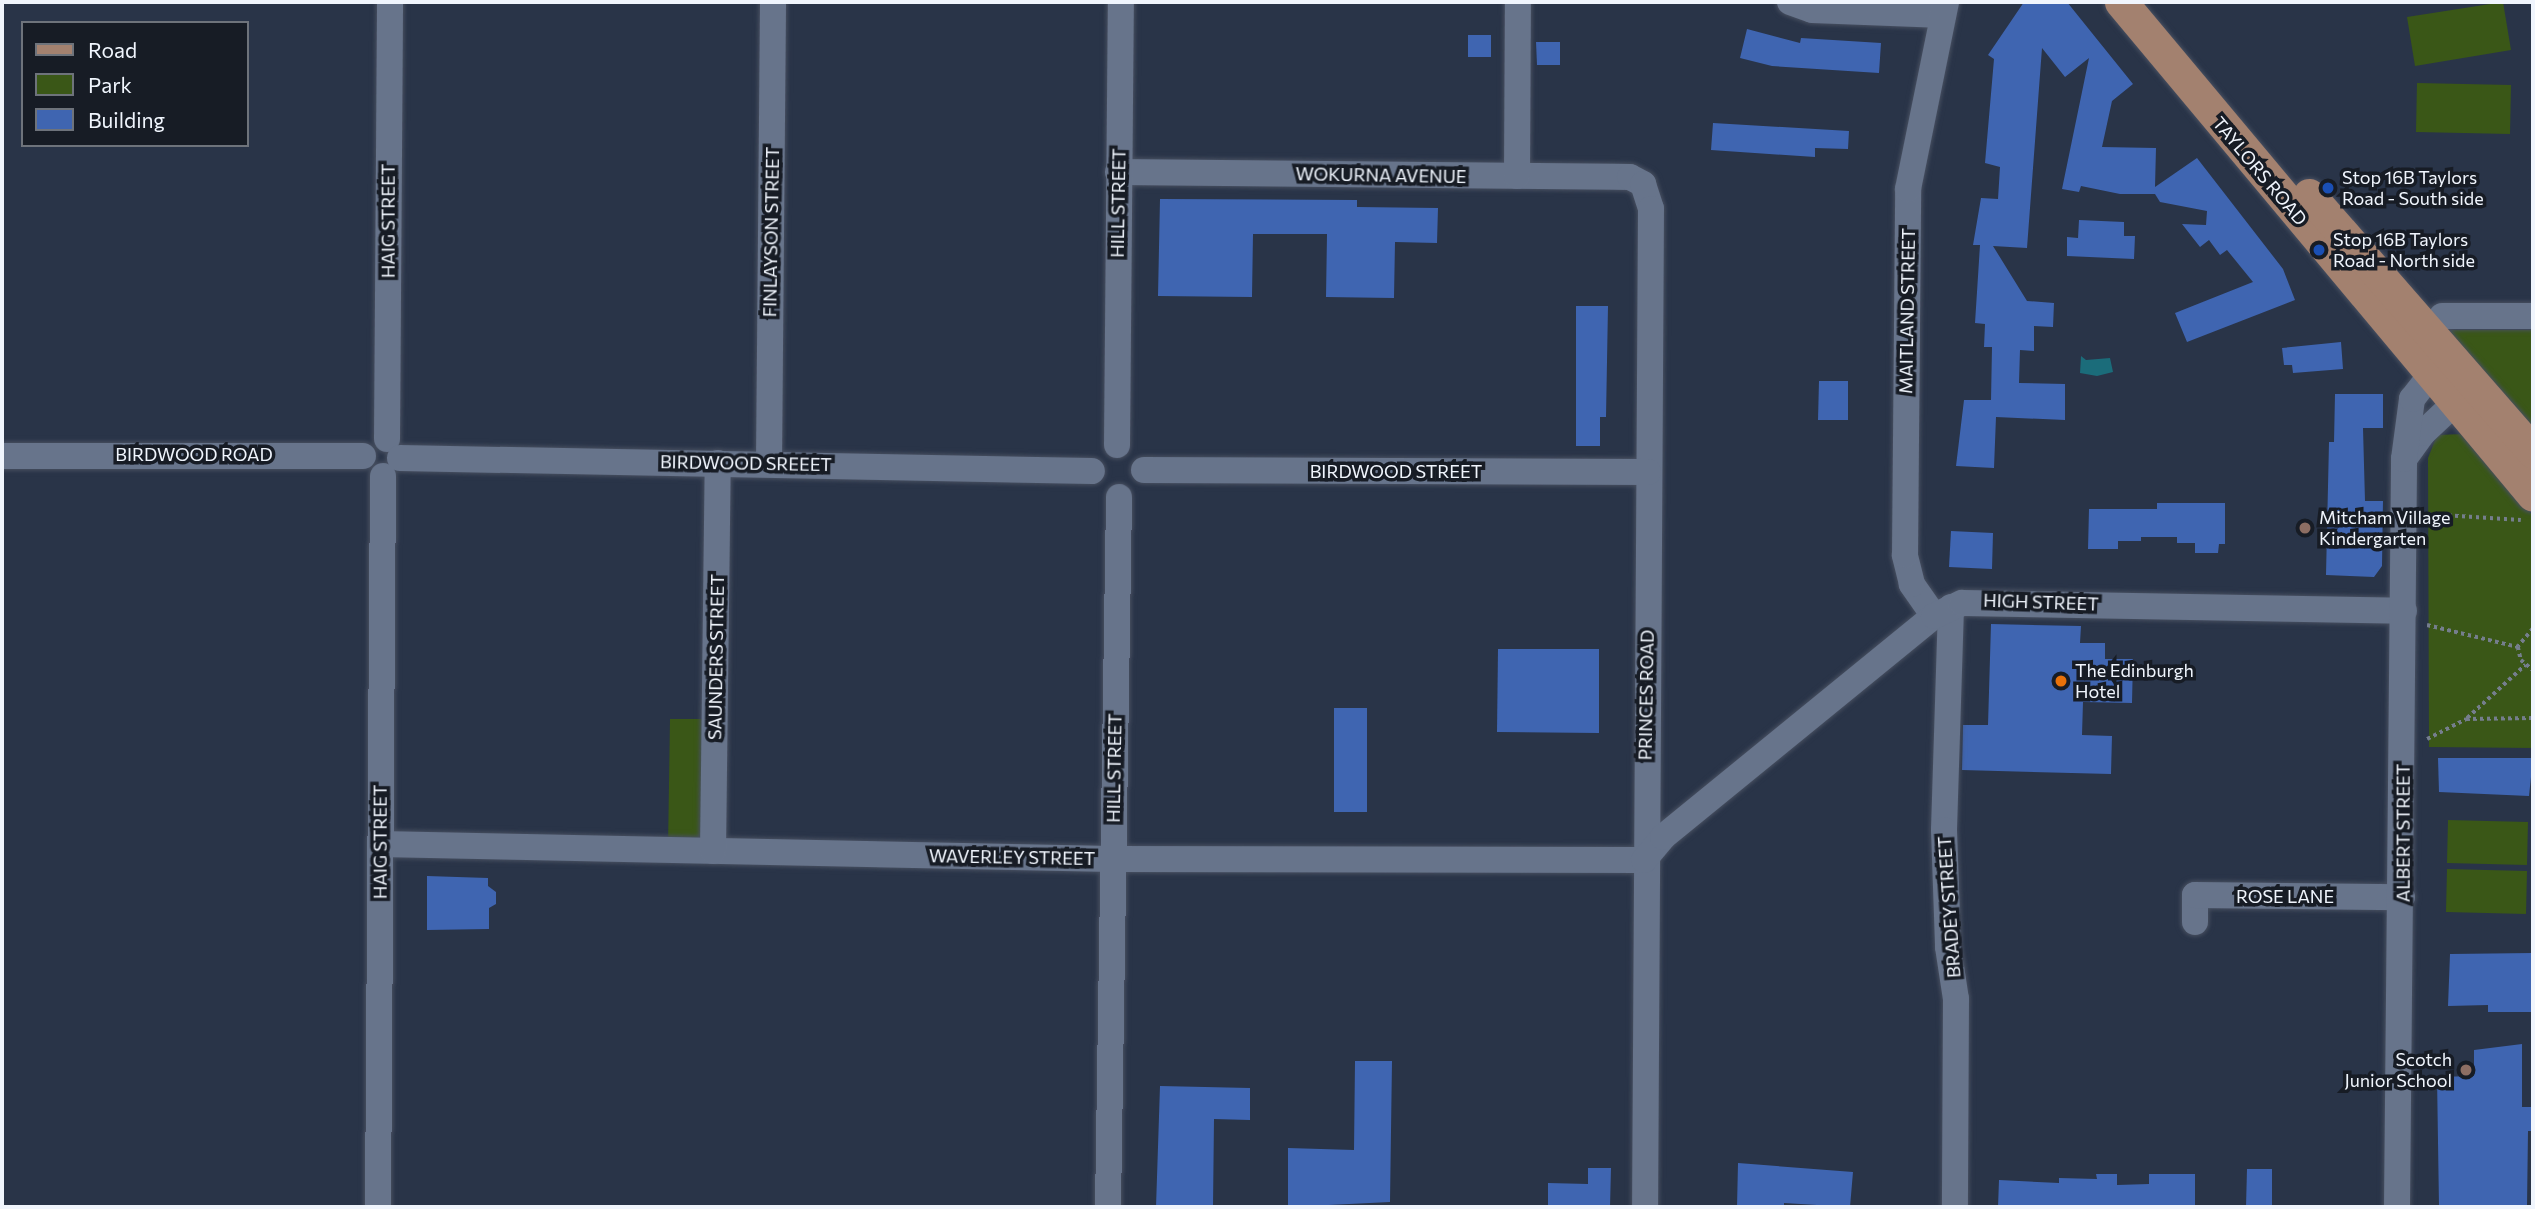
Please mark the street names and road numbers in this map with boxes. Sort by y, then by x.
street label: TAYLORS ROAD [2208,112,2312,230]
street label: FINLAYSON STREET [759,147,783,317]
street label: HILL STREET [1106,148,1130,258]
street label: WOKURNA AVENUE [1295,163,1467,187]
street label: HAIG STREET [377,164,399,278]
street label: MAITLAND STREET [1895,228,1919,394]
street label: BIRDWOOD ROAD [115,443,273,465]
street label: BIRDWOOD SREEET [660,451,832,475]
street label: BIRDWOOD STREET [1310,460,1482,482]
street label: SAUNDERS STREET [704,574,728,740]
street label: HIGH STREET [1983,589,2099,615]
street label: PRINCES ROAD [1634,630,1658,760]
street label: HILL STREET [1102,713,1126,823]
street label: ALBERT STREET [2392,764,2414,902]
street label: HAIG STREET [369,785,391,899]
street label: BRADEY STREET [1933,835,1965,979]
street label: WAVERLEY STREET [929,845,1095,869]
street label: ROSE LANE [2236,885,2334,907]

